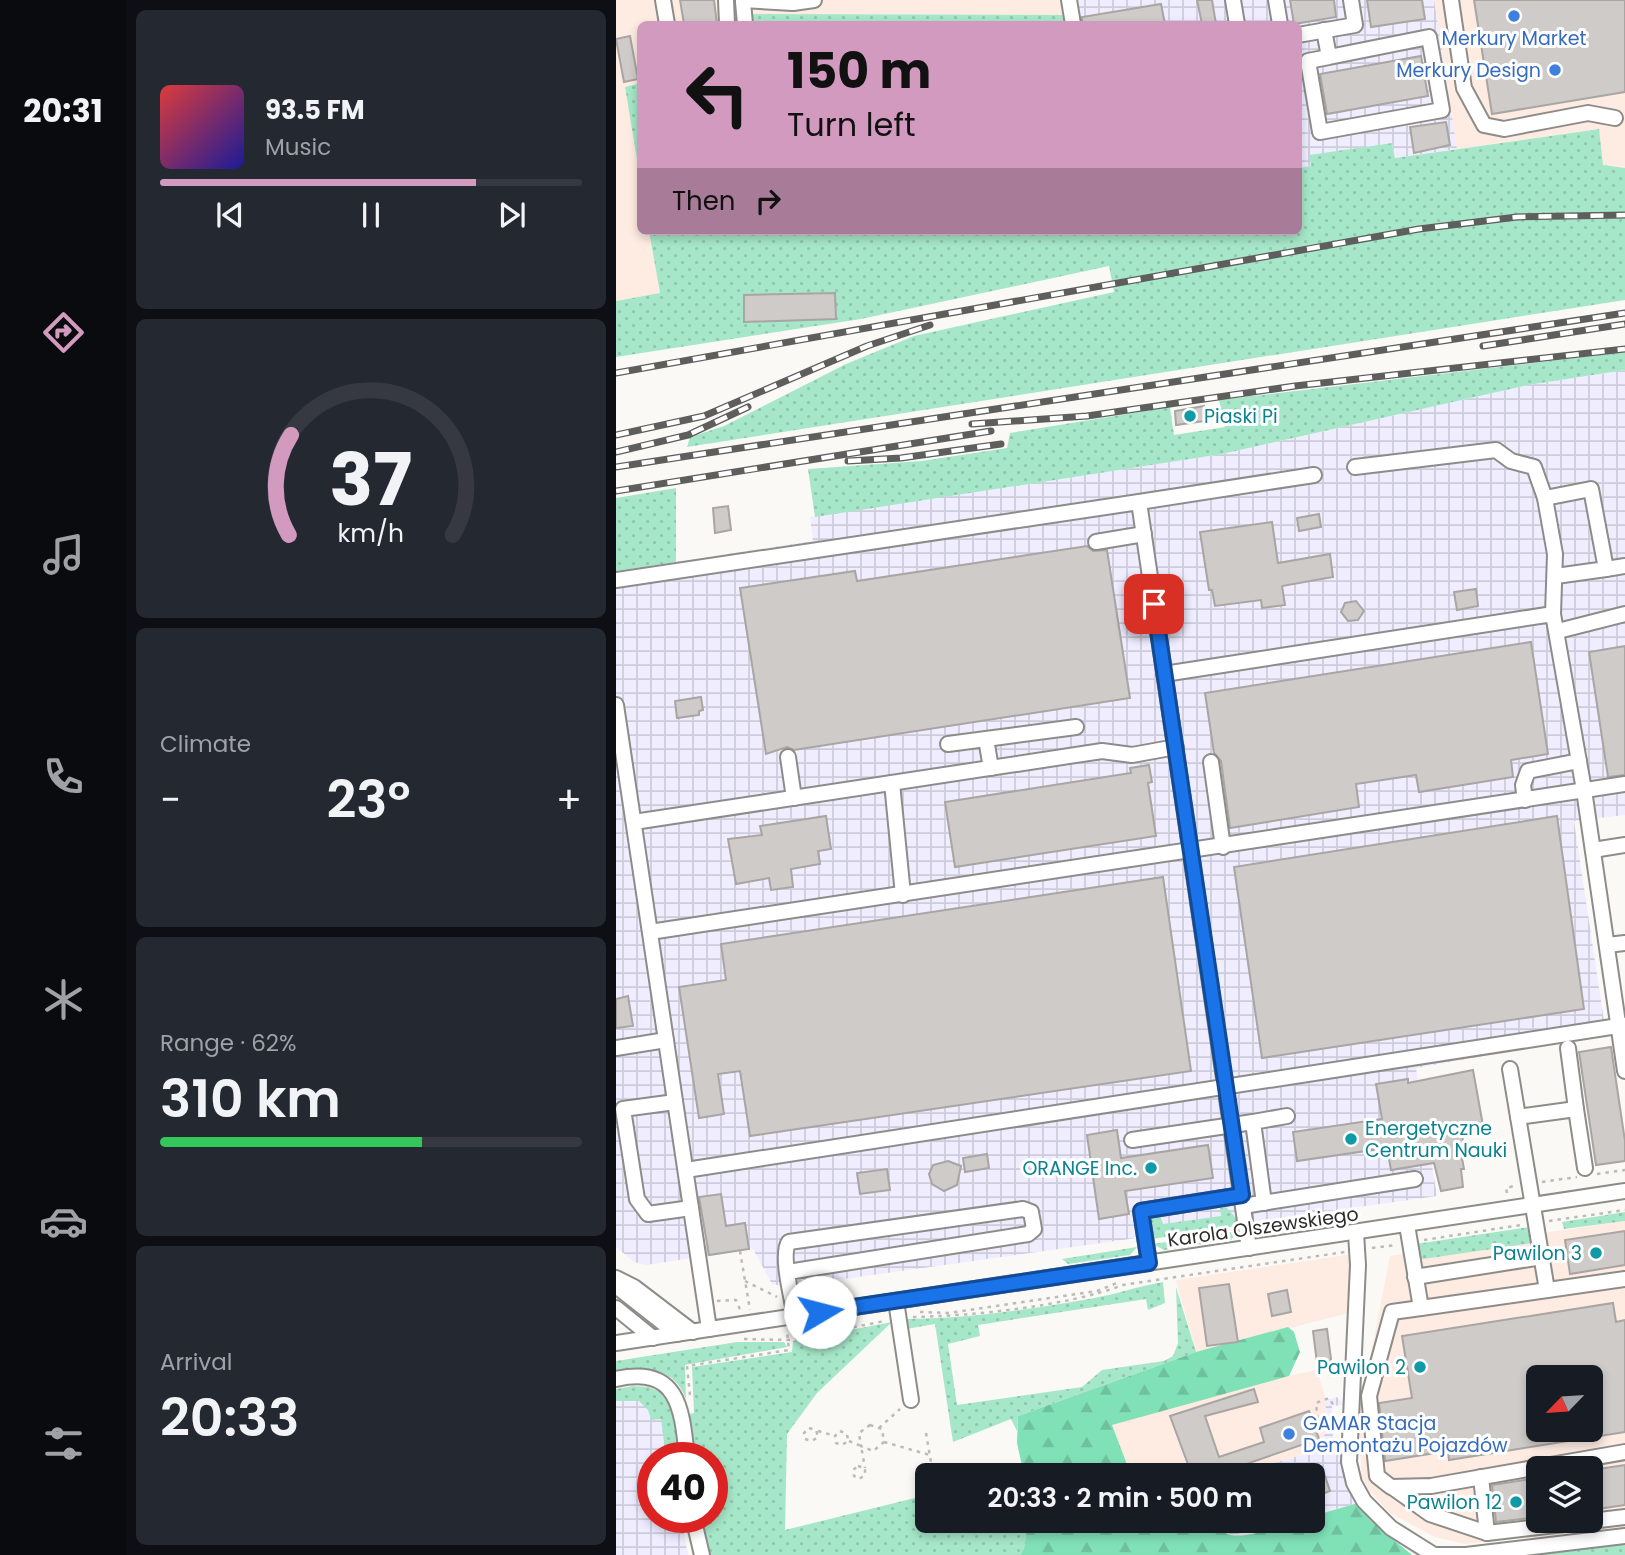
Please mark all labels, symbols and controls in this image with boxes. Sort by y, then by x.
marker: Merkury Market [1506,8,1522,24]
place label: Merkury Market [1442,25,1586,52]
text: 150 m [787,37,932,105]
icon: left [672,49,763,140]
place label: Merkury Design [1396,57,1541,84]
marker: Merkury Design [1547,62,1563,78]
text: 20:31 [23,88,103,133]
text: 93.5 FM [265,92,365,128]
text: Turn left [787,102,916,147]
text: Music [265,131,331,163]
icon: right [749,182,787,220]
text: Then [672,183,735,219]
icon: previous [211,196,249,234]
icon: pause [352,196,390,234]
icon: next [493,196,531,234]
icon: directions [39,308,88,357]
place label: Piaski Pi [1204,403,1278,430]
marker: Piaski Pi [1182,408,1198,424]
text: 37 [330,429,413,530]
text: km/h [338,515,404,550]
icon: music [39,530,88,579]
pin [1124,574,1184,634]
icon: arrive [1135,585,1173,623]
text: Climate [160,728,251,760]
icon: phone [39,752,88,801]
text: 23° [326,763,411,836]
text: − [160,773,181,826]
text: + [556,773,582,826]
icon: climate [39,975,88,1024]
text: Range · 62% [160,1027,297,1059]
text: 310 km [160,1062,341,1135]
place label: Energetyczne Centrum Nauki [1365,1115,1507,1164]
marker: Energetyczne Centrum Nauki [1343,1131,1359,1147]
place label: ORANGE Inc. [1022,1155,1137,1182]
marker: ORANGE Inc. [1143,1160,1159,1176]
icon: car [39,1197,88,1246]
street label: Karola Olszewskiego [1166,1200,1360,1254]
place label: Pawilon 3 [1493,1240,1582,1267]
marker: Pawilon 3 [1588,1245,1604,1261]
position arrow [783,1275,857,1349]
text: Arrival [160,1346,232,1378]
place label: Pawilon 2 [1317,1354,1406,1381]
marker: Pawilon 2 [1412,1359,1428,1375]
north arrow [1526,1365,1603,1442]
map controls [1526,1365,1603,1533]
text: 20:33 [160,1381,299,1454]
place label: GAMAR Stacja Demontażu Pojazdów [1303,1410,1508,1459]
icon: filters [39,1419,88,1468]
marker: GAMAR Stacja Demontażu Pojazdów [1281,1426,1297,1442]
speed limit sign: 40 [637,1442,728,1533]
button: layers [1526,1456,1603,1533]
text: 20:33 · 2 min · 500 m [987,1480,1253,1516]
place label: Pawilon 12 [1407,1489,1502,1516]
marker: Pawilon 12 [1508,1494,1524,1510]

